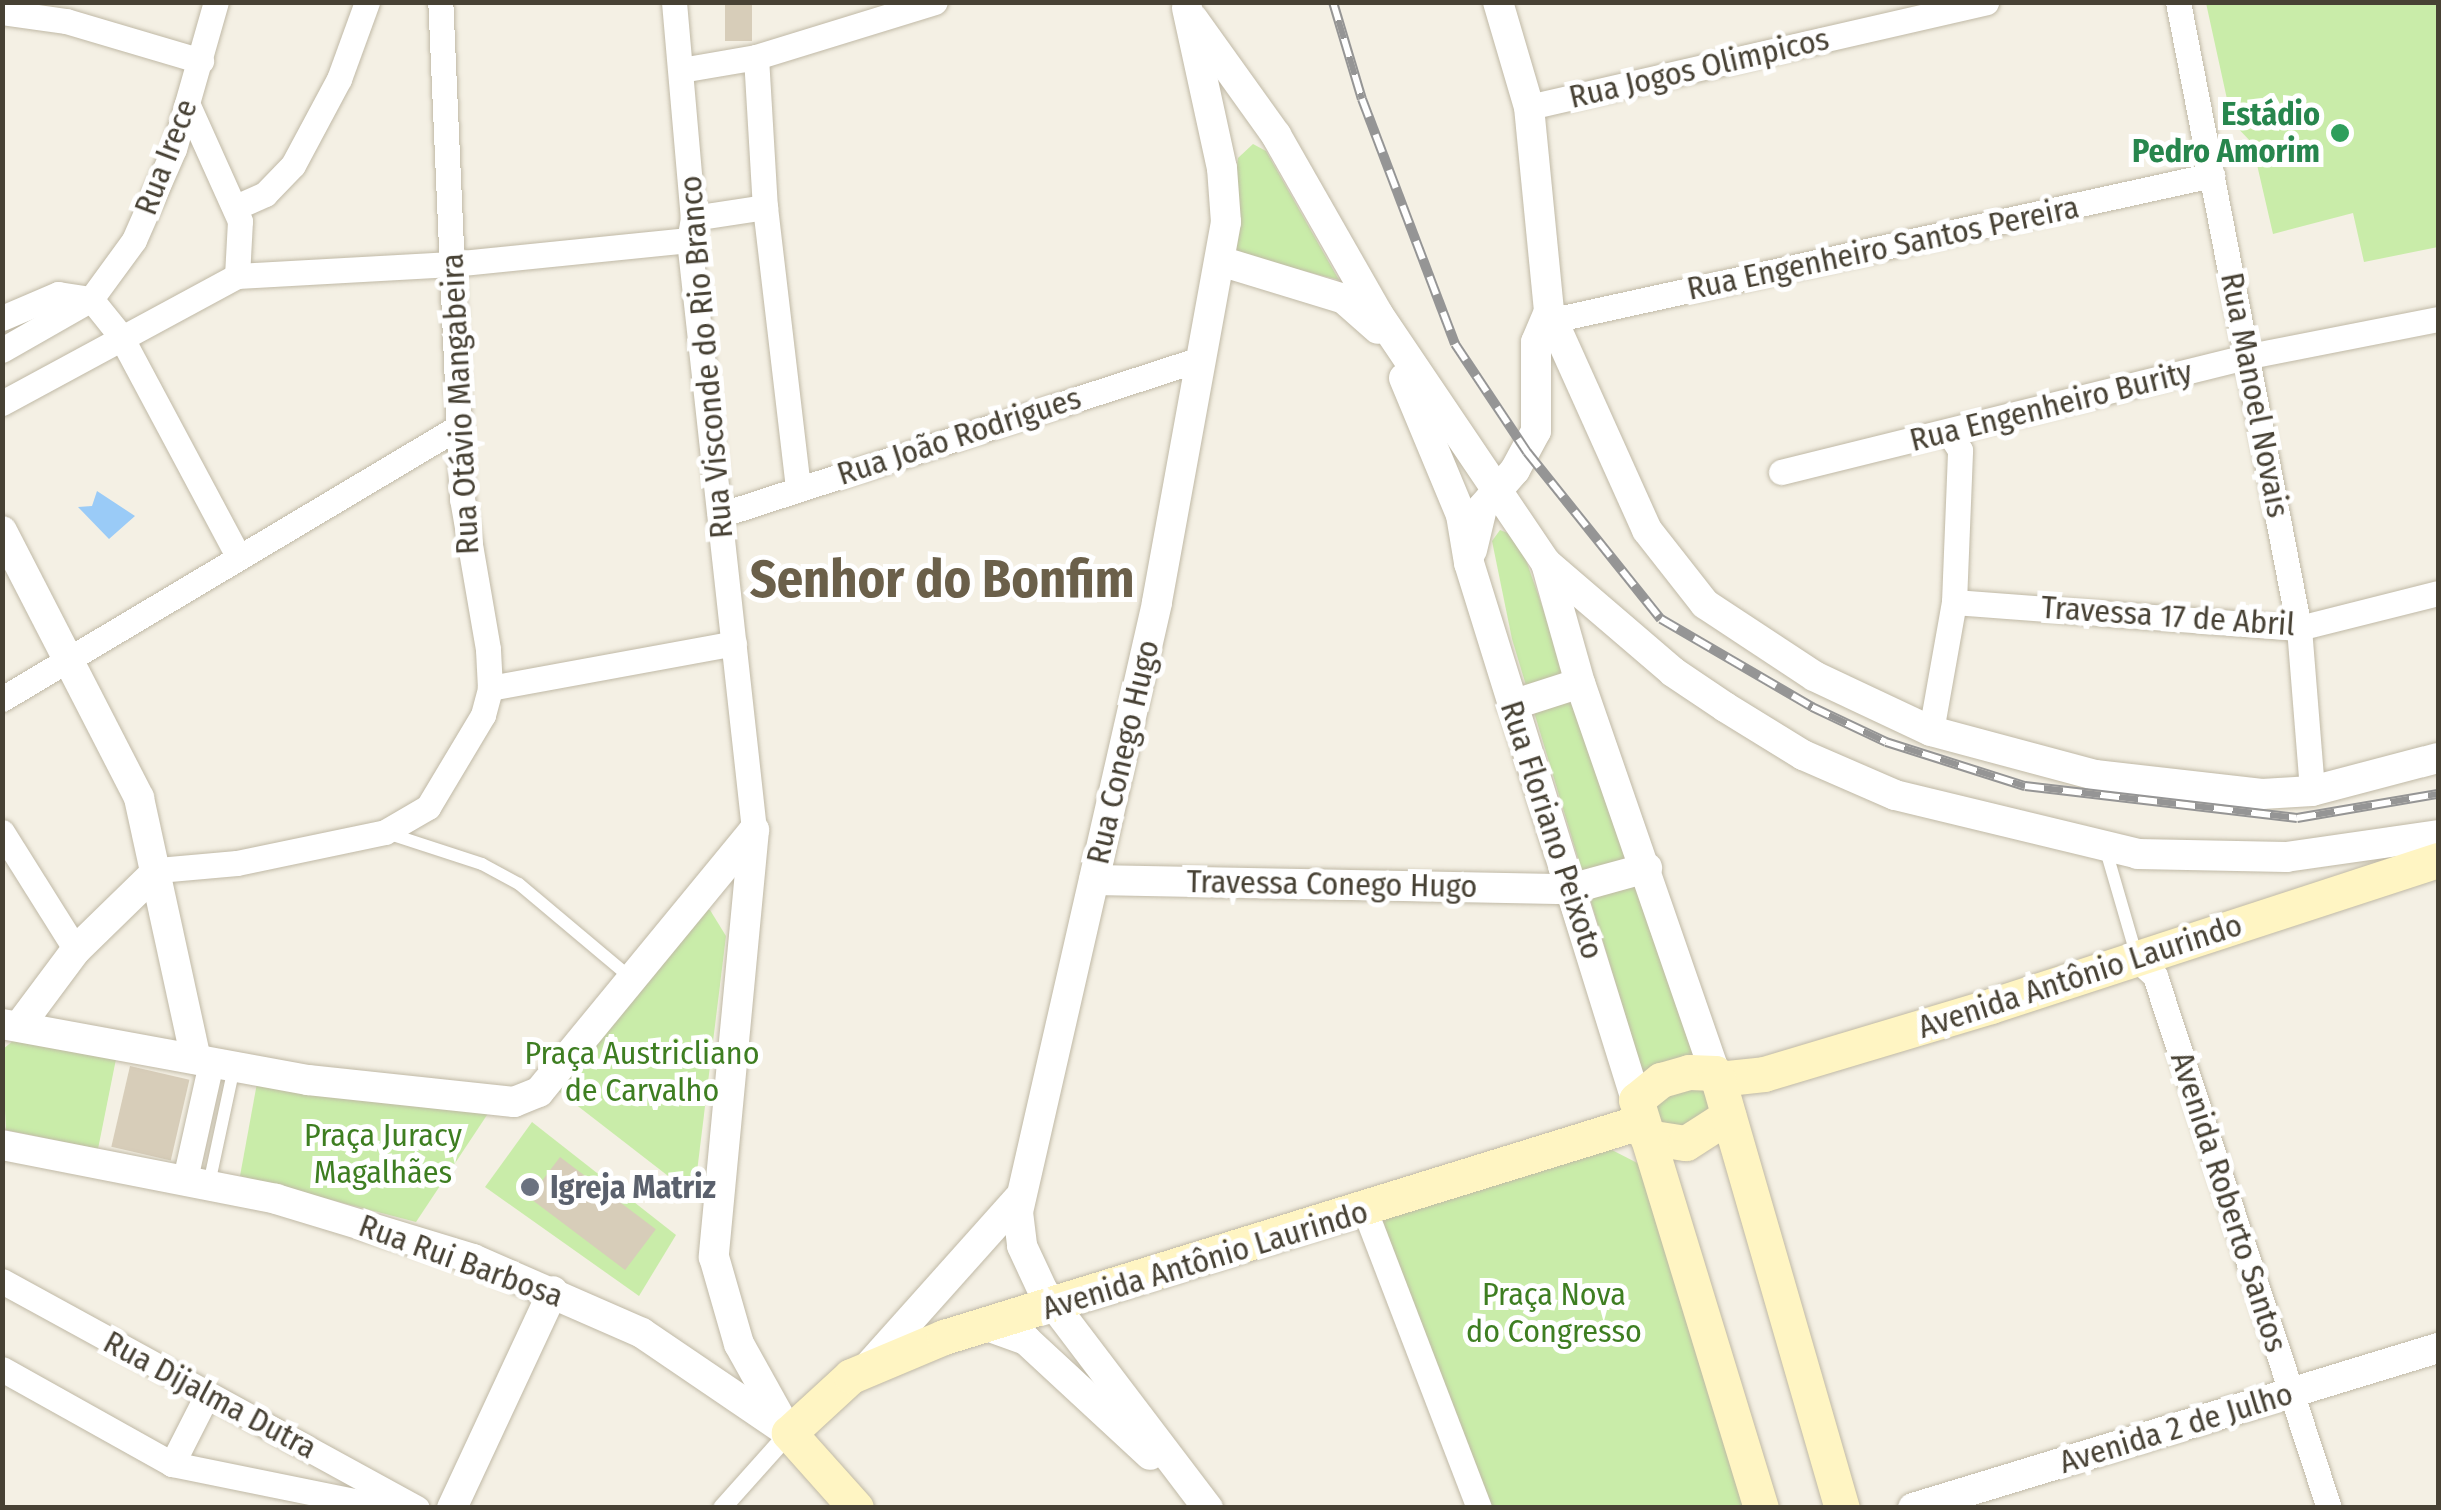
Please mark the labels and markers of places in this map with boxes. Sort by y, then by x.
place label: Estádio Pedro Amorim [2132,96,2320,171]
marker: Estádio Pedro Amorim [2329,122,2351,144]
place label: Igreja Matriz [550,1168,716,1206]
marker: Igreja Matriz [519,1176,541,1198]

